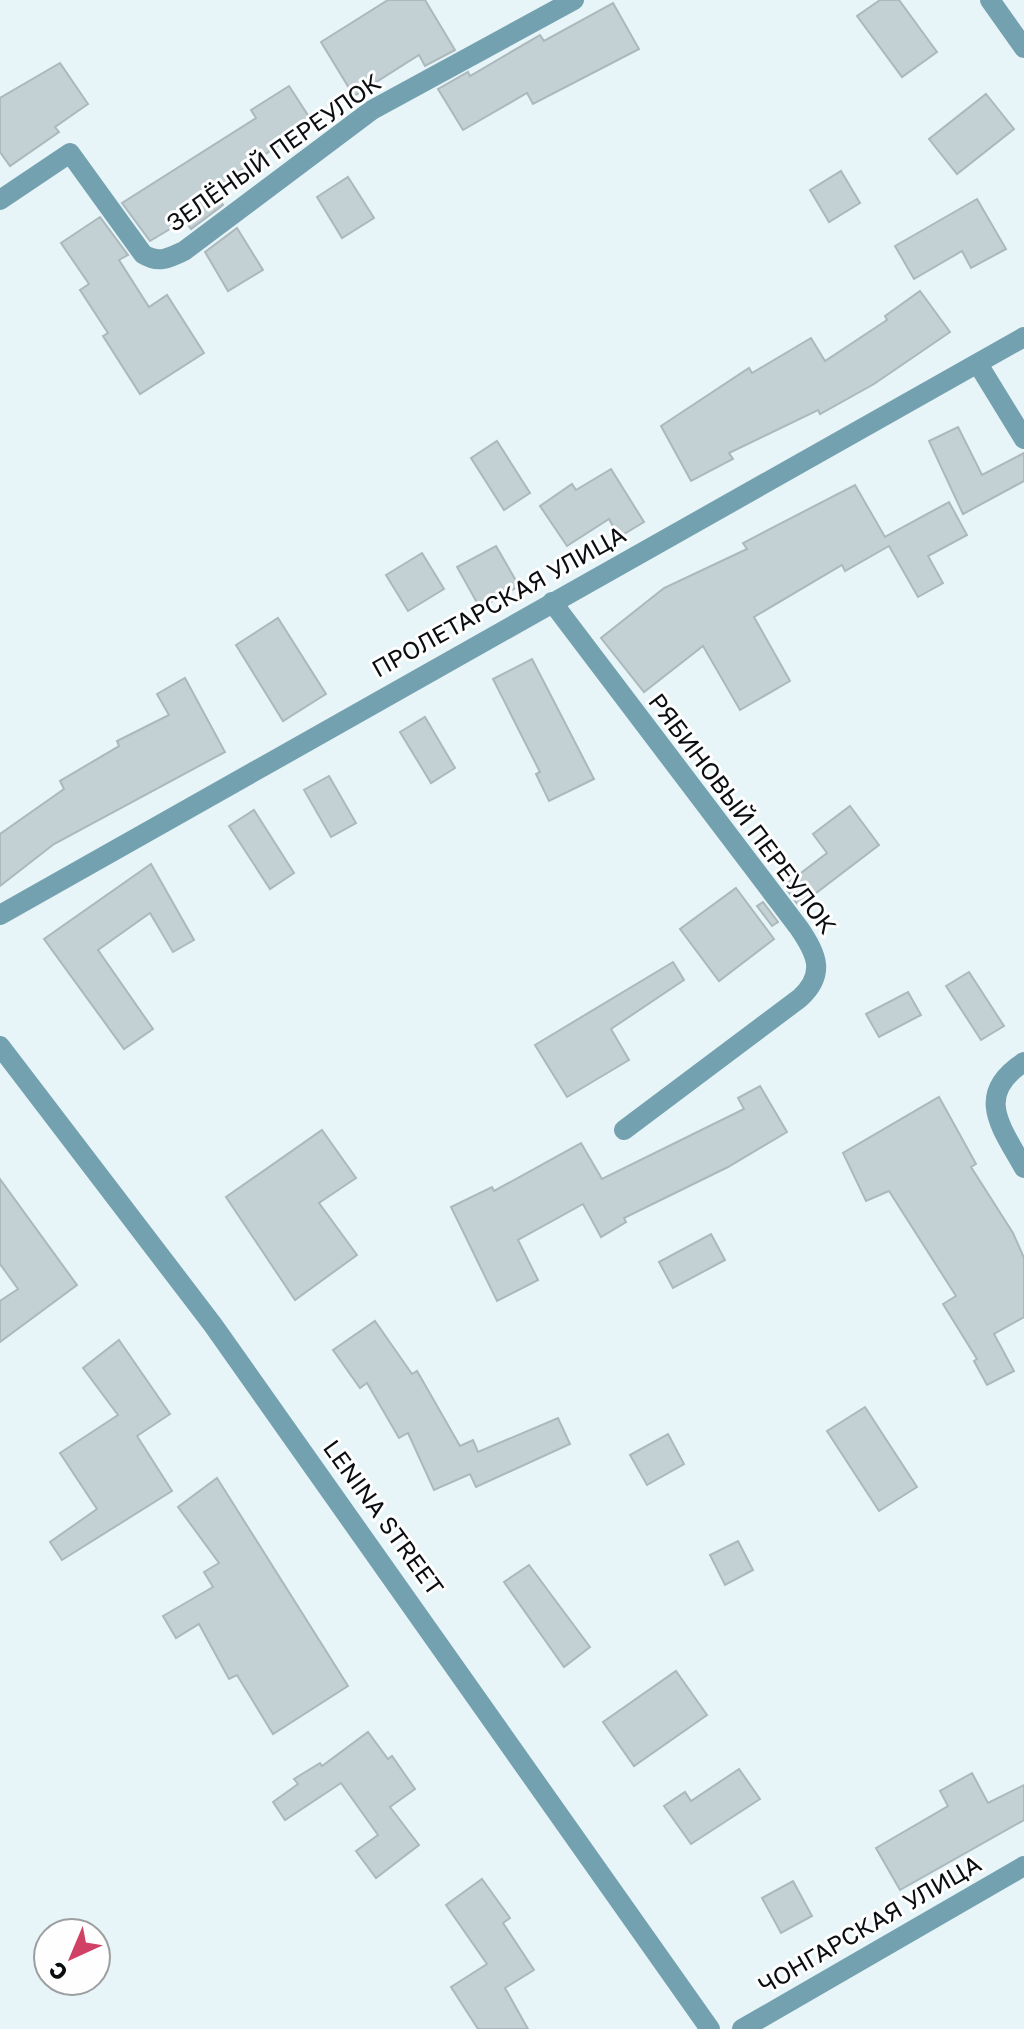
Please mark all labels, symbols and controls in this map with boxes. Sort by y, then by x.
street label: ЗЕЛЁНЫЙ ПЕРЕУЛОК [160,67,386,237]
street label: ПРОЛЕТАРСКАЯ УЛИЦА [366,519,630,683]
street label: РЯБИНОВЫЙ ПЕРЕУЛОК [643,687,843,939]
street label: LENINA STREET [318,1434,450,1601]
street label: ЧОНГАРСКАЯ УЛИЦА [753,1848,986,1999]
north arrow [32,1917,112,1997]
text: С [43,1957,73,1987]

